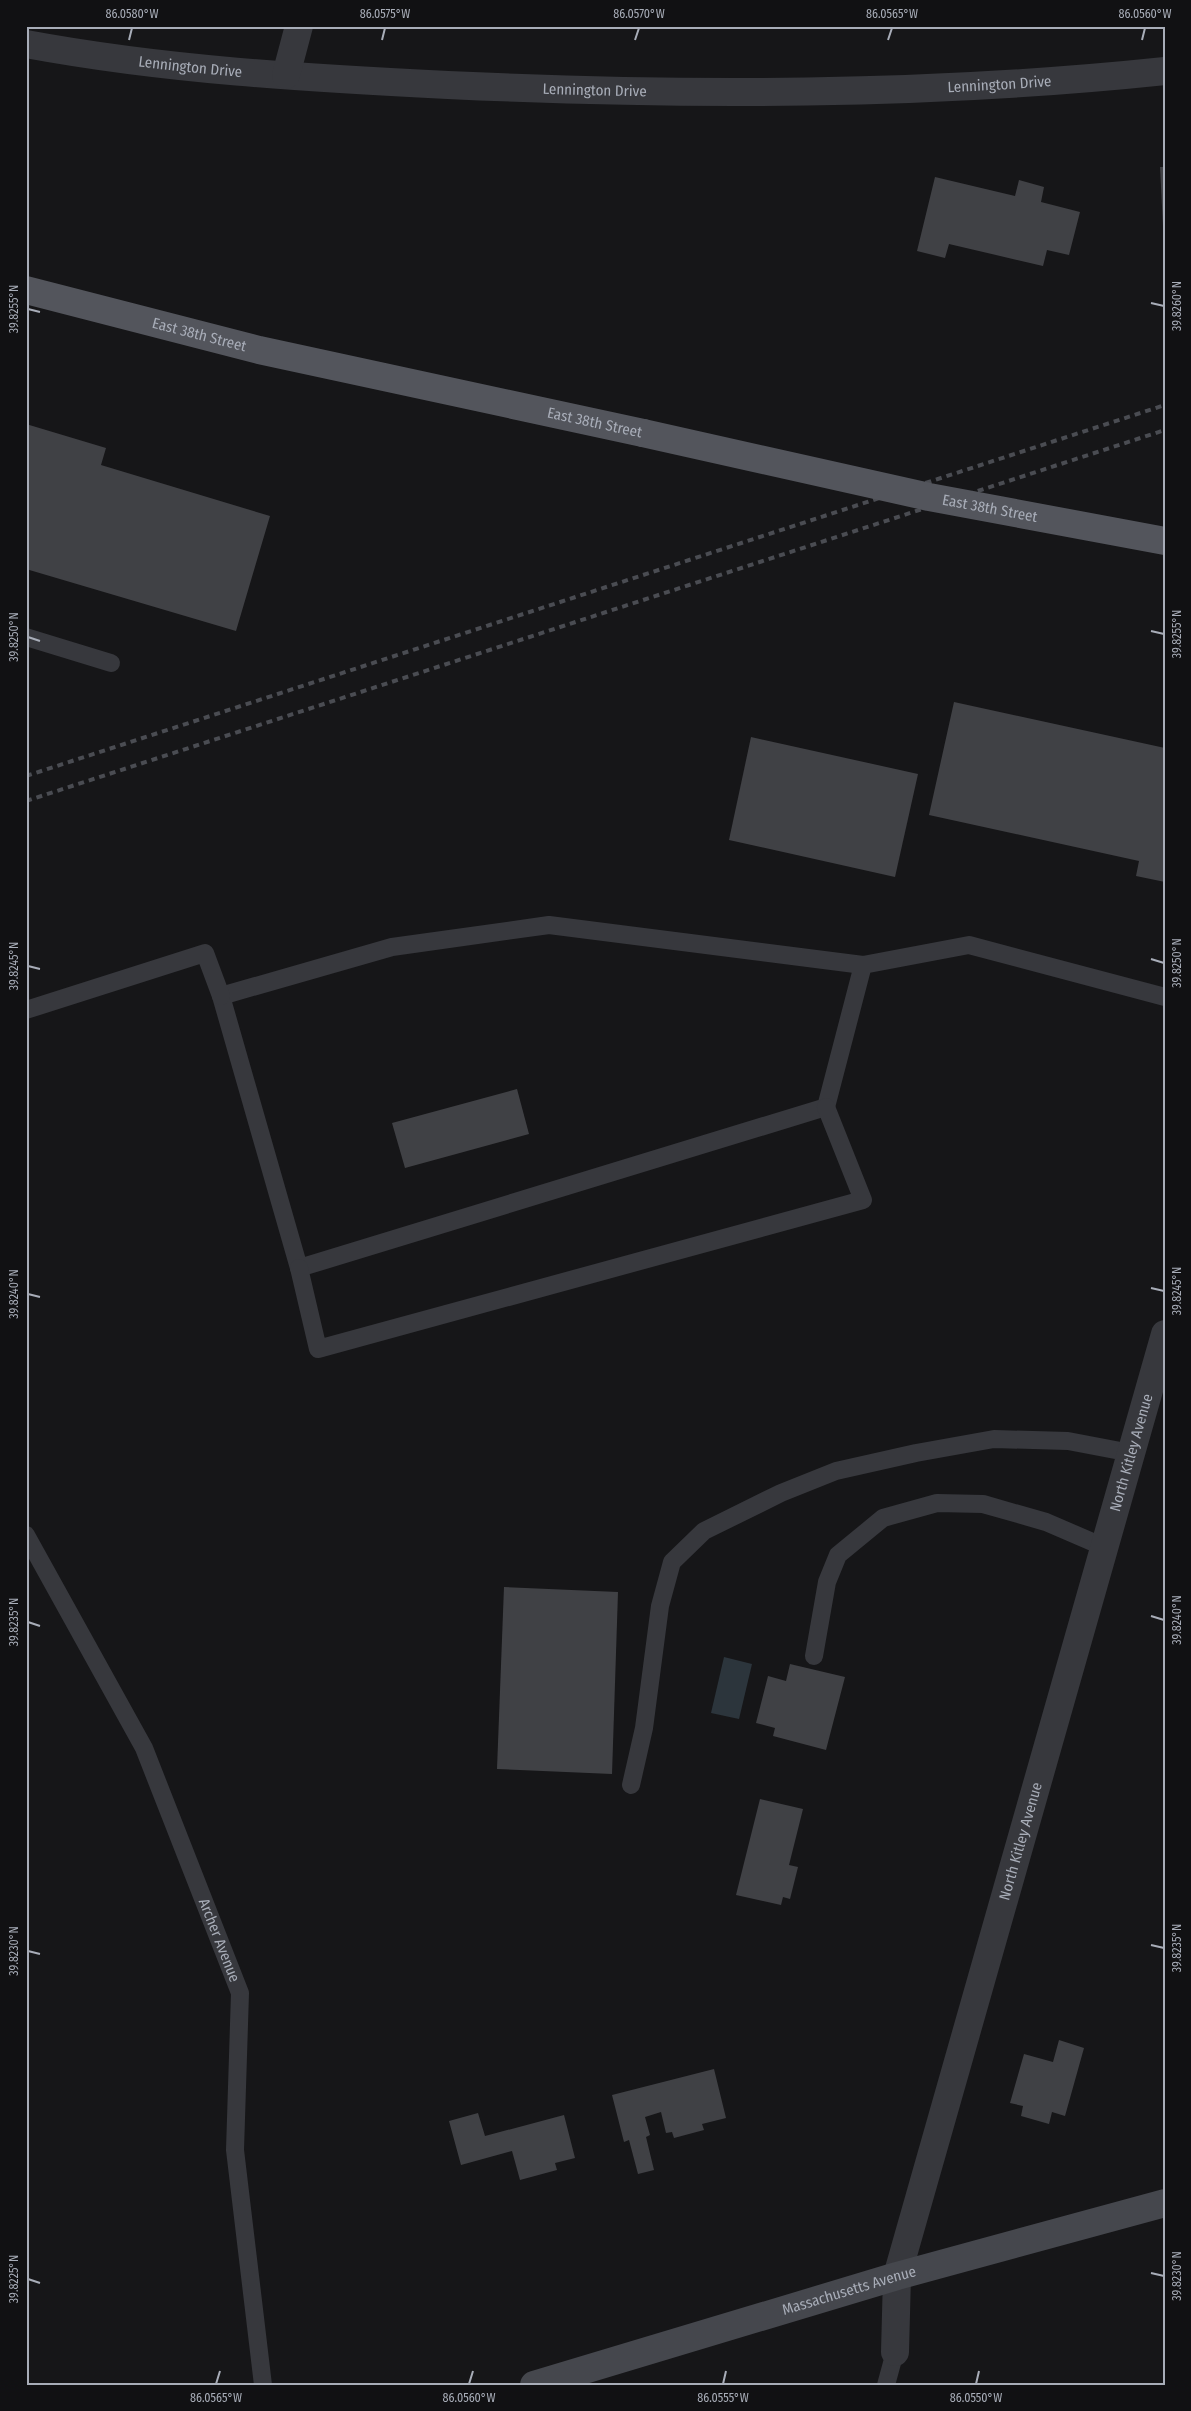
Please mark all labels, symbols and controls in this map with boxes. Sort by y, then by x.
text: 86.0580°W [106,7,159,21]
text: 86.0575°W [360,7,410,21]
text: 86.0570°W [613,7,665,21]
text: 86.0565°W [866,7,918,21]
text: 86.0560°W [1119,7,1171,21]
street label: Lennington Drive [137,52,243,81]
street label: Lennington Drive [947,72,1052,96]
street label: Lennington Drive [542,80,647,100]
text: 39.8260°N [1170,281,1184,331]
text: 39.8255°N [7,285,21,333]
street label: East 38th Street [150,314,248,355]
street label: East 38th Street [546,404,644,442]
street label: East 38th Street [941,491,1039,526]
text: 39.8255°N [1170,610,1184,658]
text: 39.8250°N [7,612,21,662]
text: 39.8250°N [1170,938,1184,988]
text: 39.8245°N [7,942,21,990]
text: 39.8245°N [1170,1267,1184,1315]
text: 39.8240°N [7,1269,21,1319]
street label: North Kitley Avenue [1106,1392,1157,1514]
text: 39.8240°N [1170,1595,1184,1645]
text: 39.8235°N [7,1598,21,1646]
street label: North Kitley Avenue [995,1780,1046,1902]
street label: Archer Avenue [195,1896,244,1985]
text: 39.8235°N [1170,1924,1184,1972]
text: 39.8230°N [7,1926,21,1976]
text: 39.8230°N [1170,2251,1184,2301]
text: 39.8225°N [7,2255,21,2303]
street label: Massachusetts Avenue [780,2262,918,2319]
text: 86.0565°W [190,2391,242,2405]
text: 86.0560°W [443,2391,495,2405]
text: 86.0555°W [697,2391,749,2405]
text: 86.0550°W [950,2391,1002,2405]

